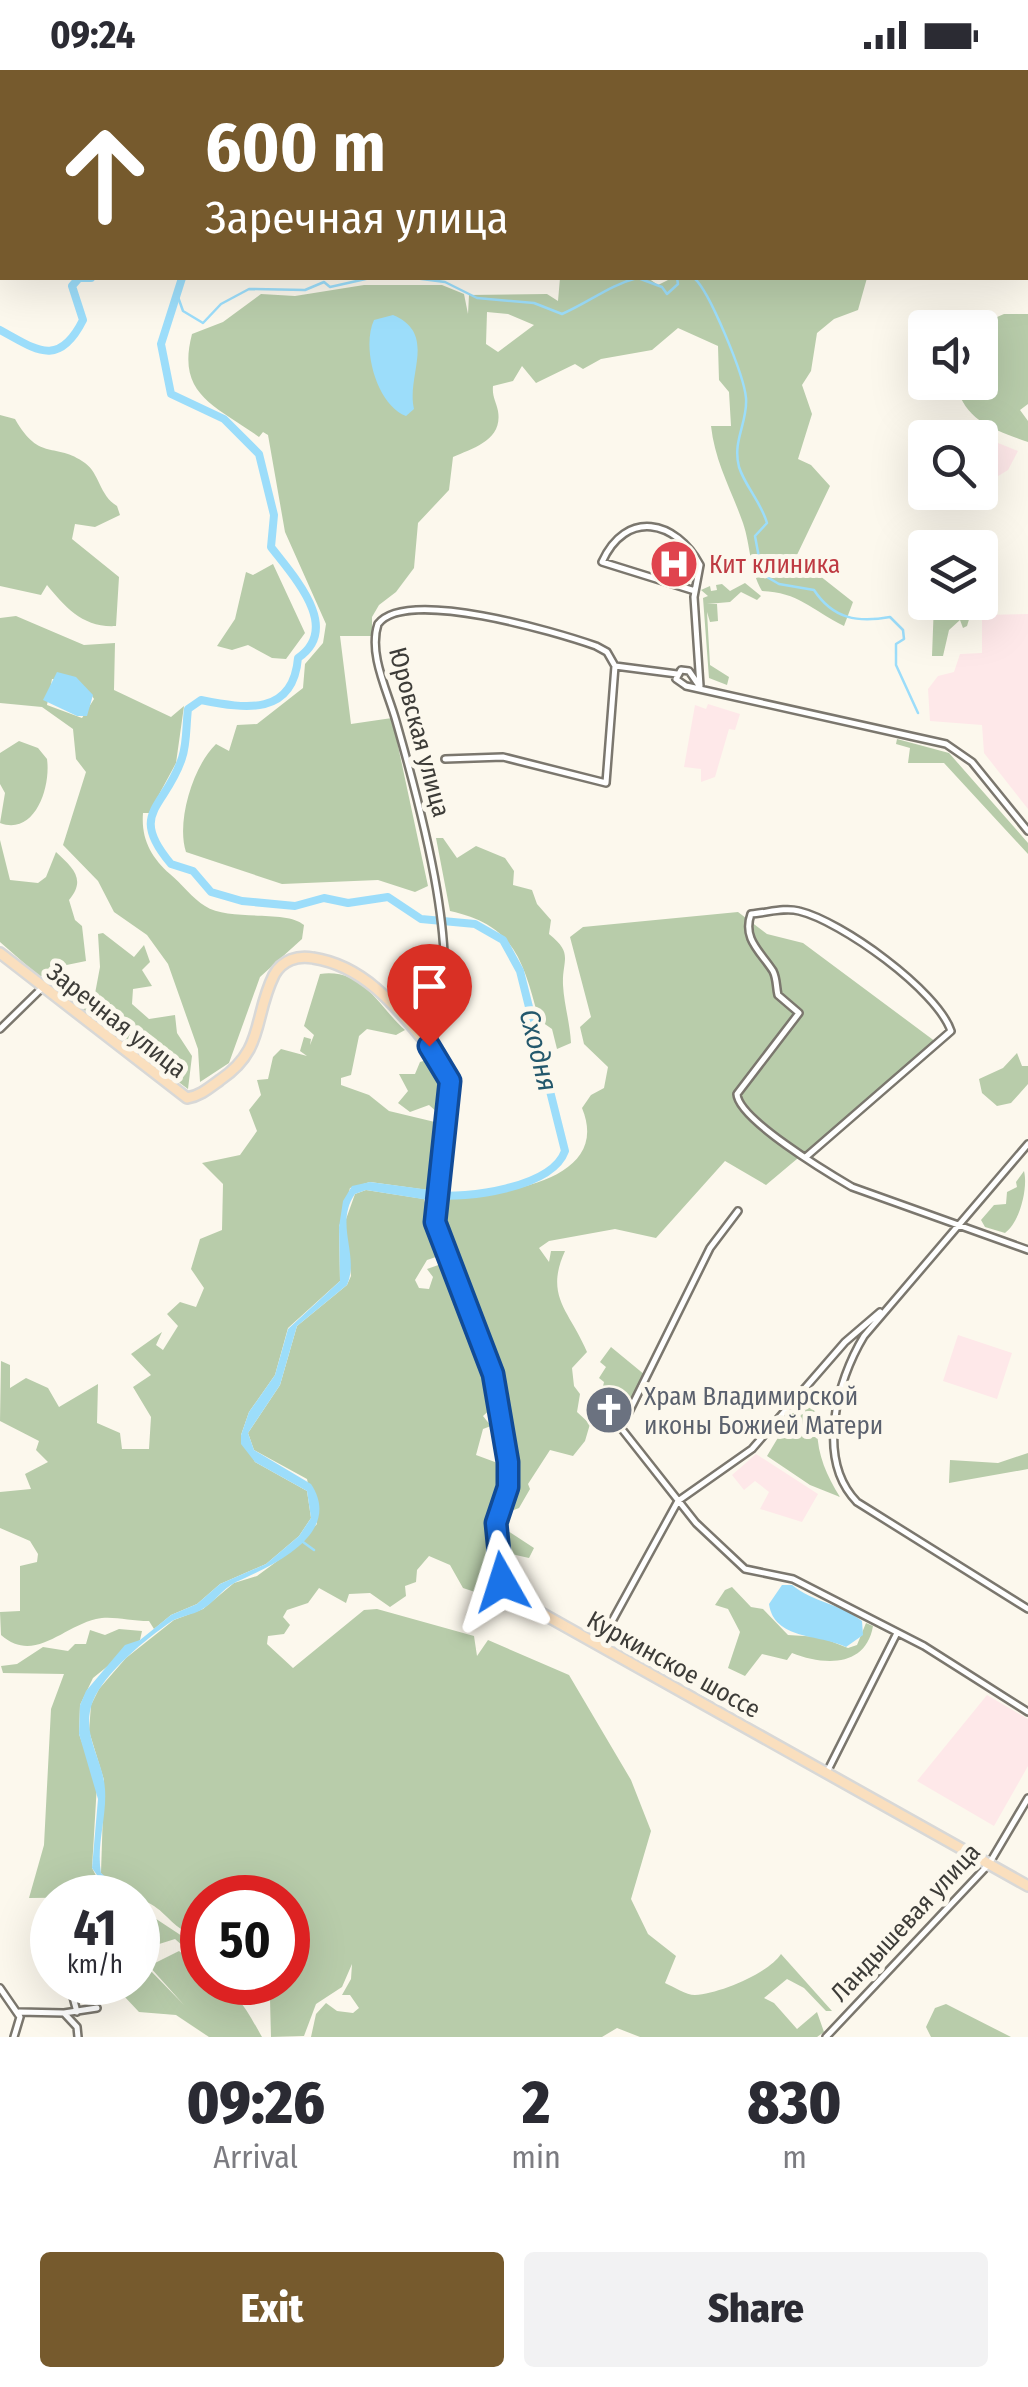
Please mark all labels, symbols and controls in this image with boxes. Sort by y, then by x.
text: 09:24 [50,12,135,58]
text: 600 m [205,106,386,190]
icon: ahead [40,110,170,240]
text: Заречная улица [205,191,508,245]
map controls [908,310,998,620]
button: sound [908,310,998,400]
button: search [908,420,998,510]
button: layers [908,530,998,620]
hospital icon: Кит клиника [648,538,700,590]
place label: Кит клиника [709,550,840,580]
street label: Юровская улица [382,644,456,820]
pin [387,944,472,1047]
street label: Заречная улица [41,957,192,1085]
icon: arrive [402,959,457,1014]
water label: Сходня [512,1006,565,1095]
place label: Храм Владимирской иконы Божией Матери [644,1382,883,1441]
church icon: Храм Владимирской иконы Божией Матери [583,1384,635,1436]
position arrow [450,1530,554,1634]
street label: Куркинское шоссе [582,1605,765,1725]
street label: Ландышевая улица [825,1837,987,2008]
speed limit sign: 50 [180,1875,310,2005]
text: 41 [73,1898,117,1958]
text: km/h [67,1950,123,1980]
text: 09:26 [186,2067,325,2139]
text: 2 [522,2067,550,2139]
text: 830 [747,2067,842,2139]
text: Arrival [213,2138,298,2176]
text: min [511,2138,561,2176]
text: m [782,2138,807,2176]
button: Exit [40,2252,504,2367]
button: Share [524,2252,988,2367]

